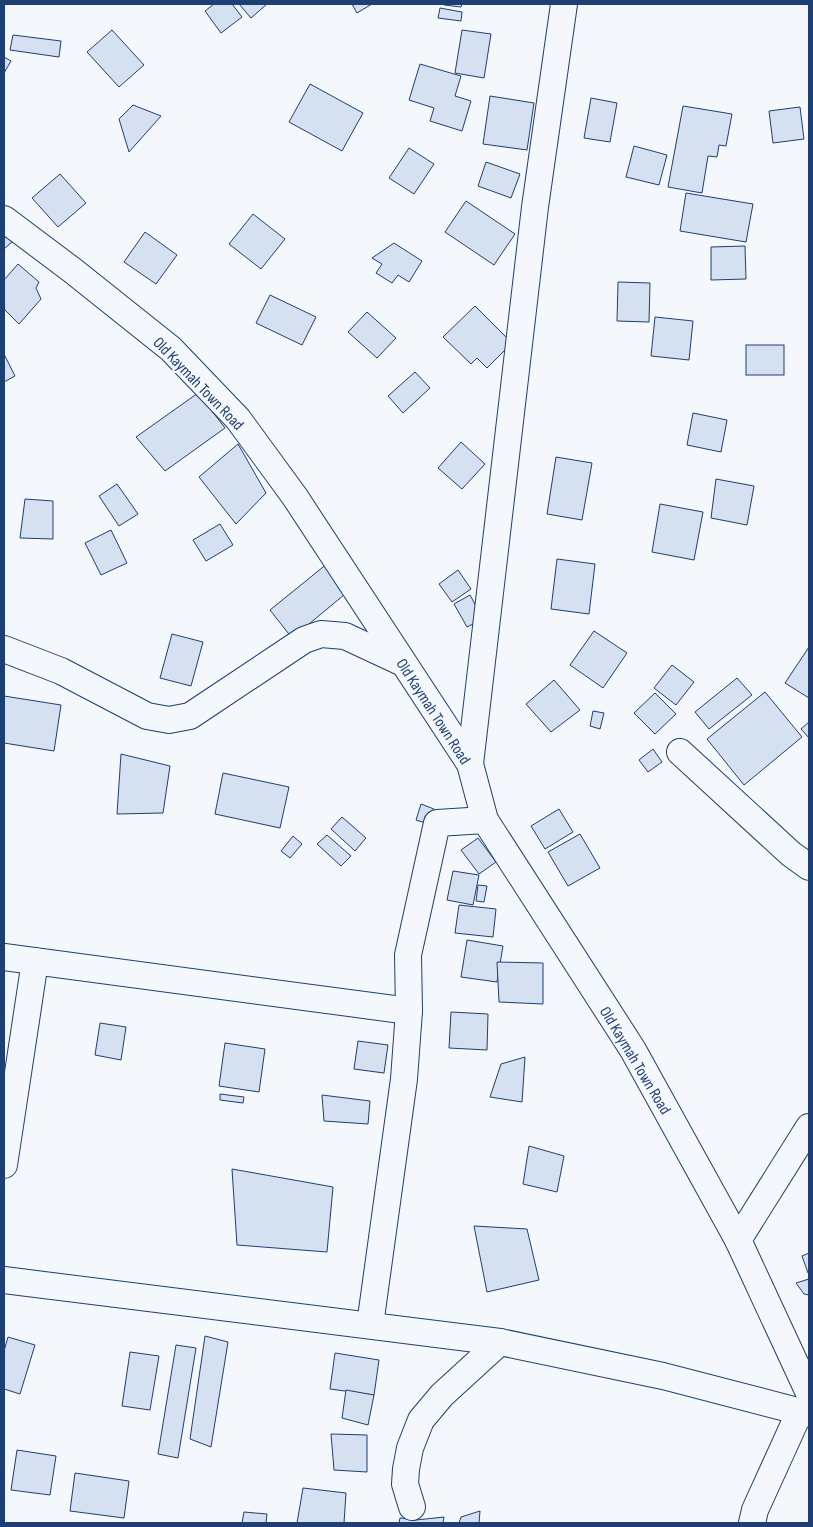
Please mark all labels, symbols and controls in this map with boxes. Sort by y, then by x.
street label: Old Kaymah Town Road [149,333,247,435]
street label: Old Kaymah Town Road [391,655,474,768]
street label: Old Kaymah Town Road [595,1003,674,1118]

